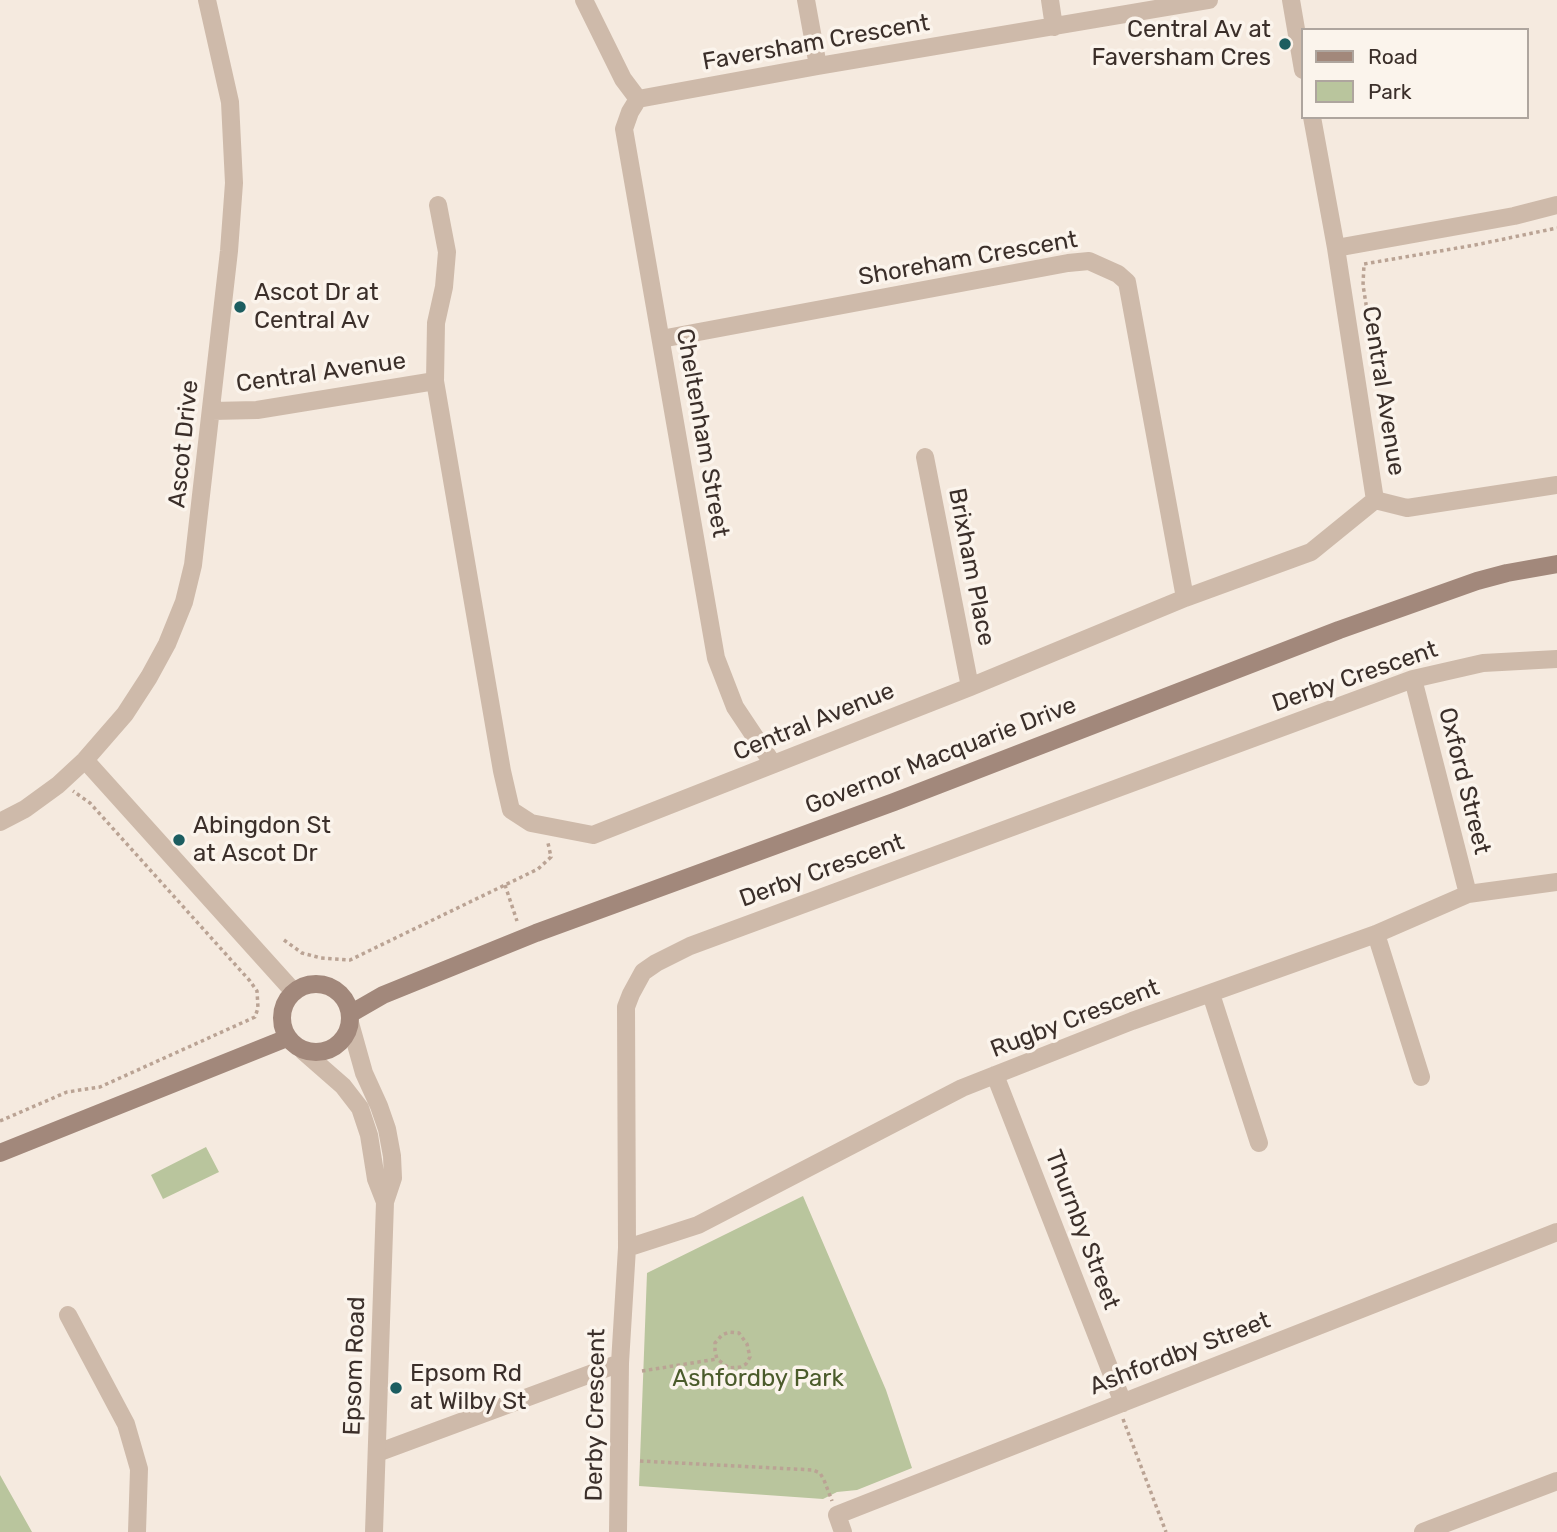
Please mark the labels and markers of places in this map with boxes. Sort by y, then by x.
place label: Central Av at Faversham Cres [1091,16,1271,72]
marker: Central Av at Faversham Cres [1277,36,1293,52]
place label: Ascot Dr at Central Av [254,279,379,335]
marker: Ascot Dr at Central Av [232,299,248,315]
place label: Abingdon St at Ascot Dr [193,812,331,868]
marker: Abingdon St at Ascot Dr [171,832,187,848]
place label: Epsom Rd at Wilby St [410,1360,527,1416]
marker: Epsom Rd at Wilby St [388,1380,404,1396]

